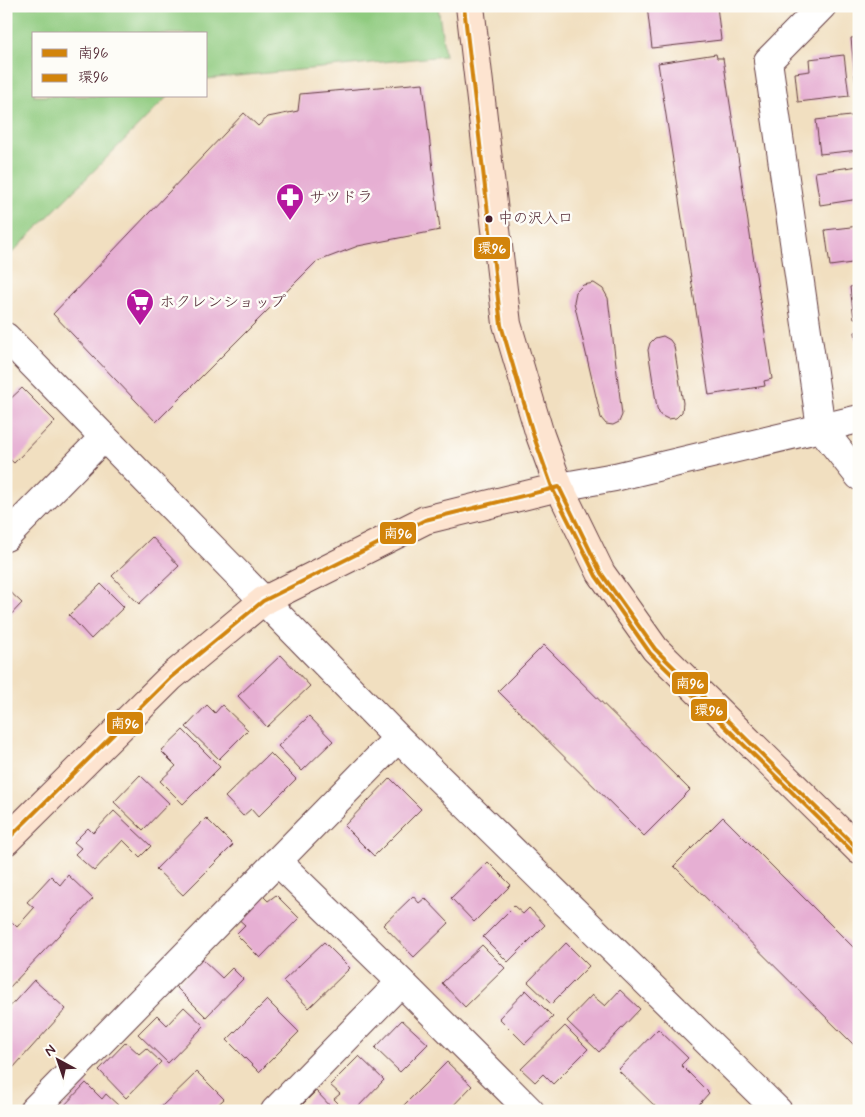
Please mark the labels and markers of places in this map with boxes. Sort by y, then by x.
pharmacy icon: サツドラ [275,182,305,221]
place label: サツドラ [309,187,373,208]
place label: 中の沢入口 [498,209,573,229]
marker: 中の沢入口 [484,214,494,224]
supermarket icon: ホクレンショップ [125,287,155,326]
place label: ホクレンショップ [159,292,286,313]

